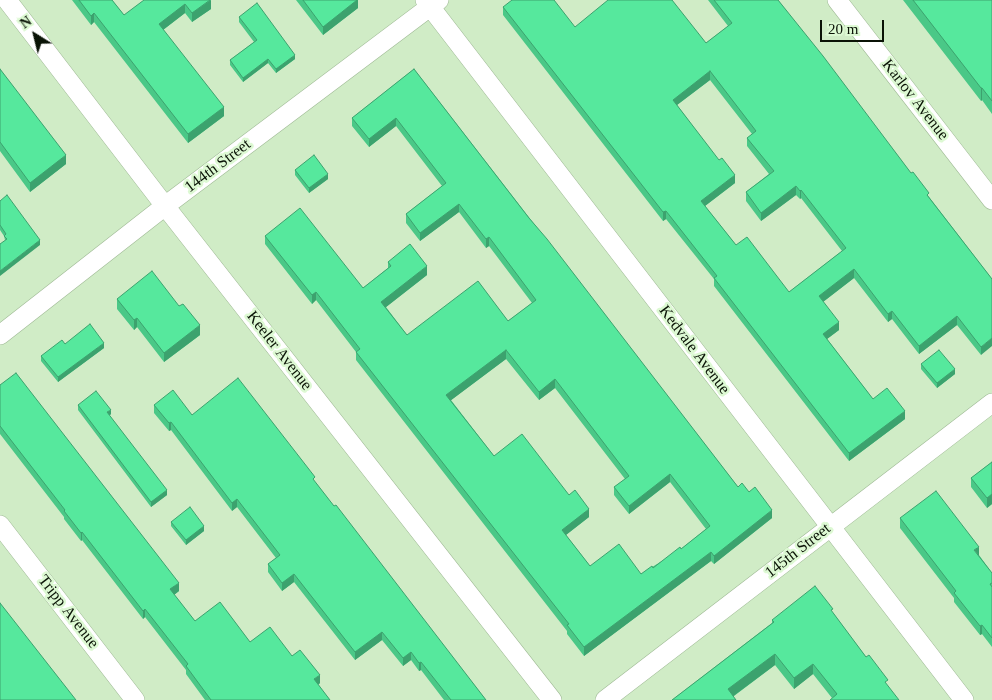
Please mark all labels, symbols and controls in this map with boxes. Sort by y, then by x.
north arrow [10,10,60,60]
scale bar [822,10,886,42]
text: N [17,13,34,32]
text: 20 m [828,21,858,37]
street label: Karlov Avenue [878,56,952,144]
street label: 144th Street [181,135,255,197]
street label: Kedvale Avenue [654,302,734,398]
street label: Keeler Avenue [242,308,316,394]
street label: 145th Street [761,519,835,583]
street label: Tripp Avenue [33,572,103,652]

